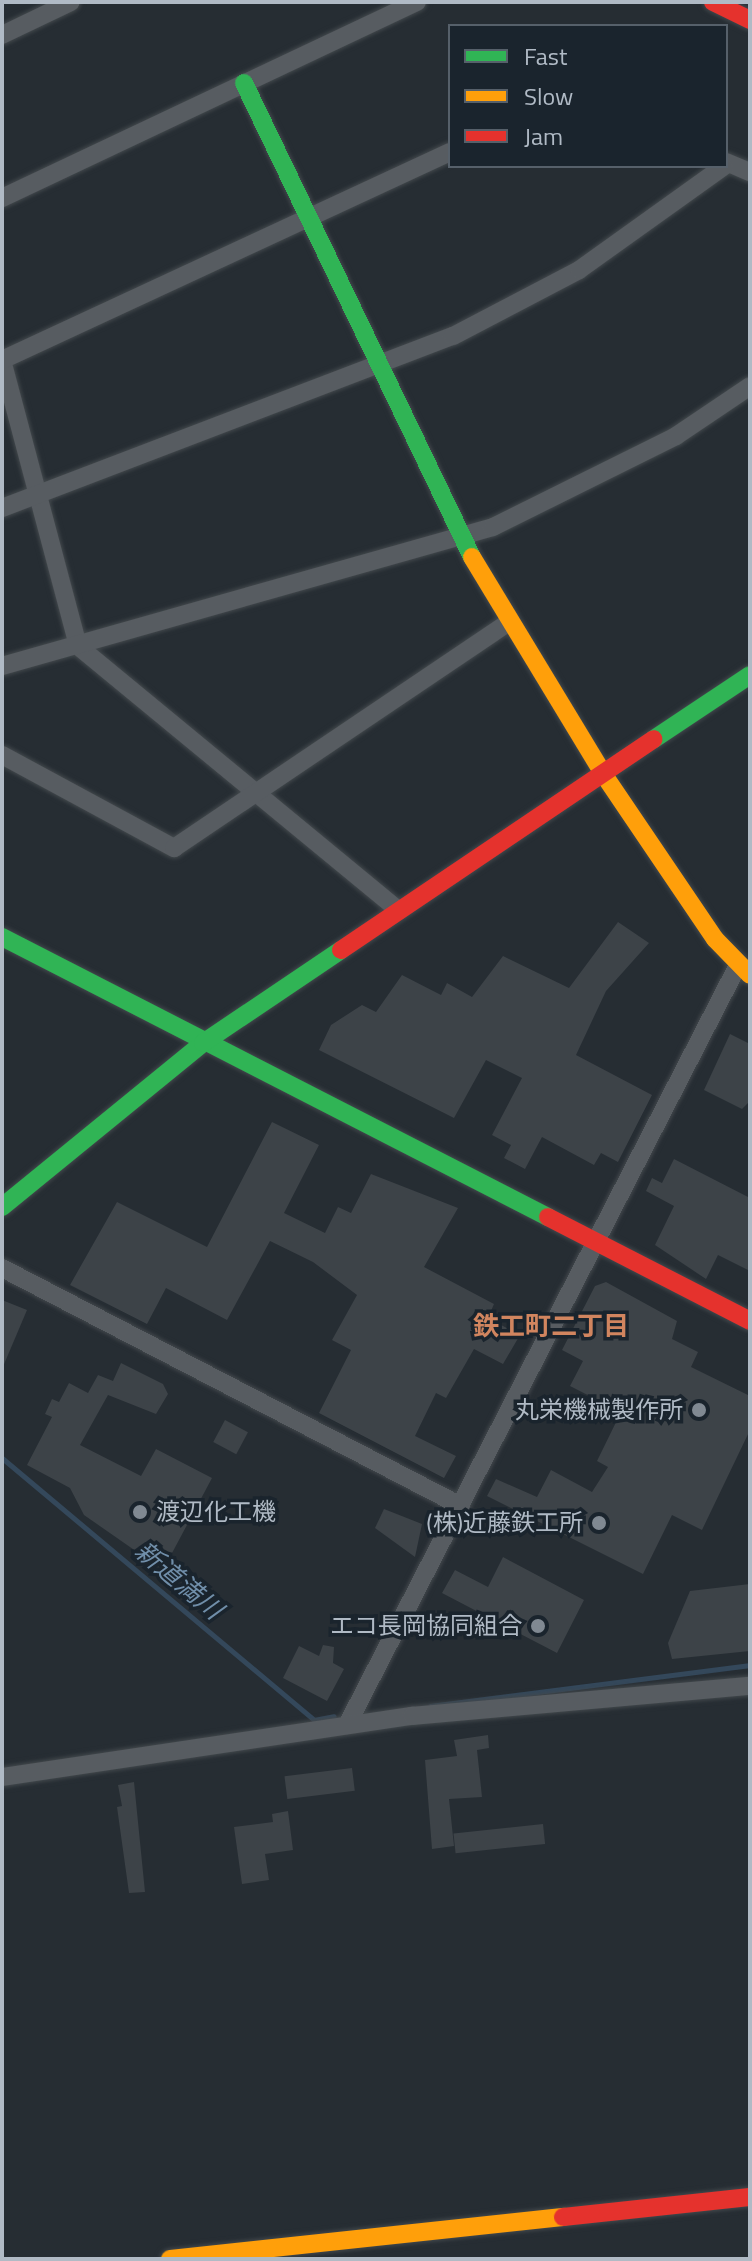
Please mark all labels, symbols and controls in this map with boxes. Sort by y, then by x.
legend [448,24,728,168]
text: Fast [524,38,567,74]
text: Slow [524,78,573,114]
text: Jam [524,118,563,154]
district label: 鉄工町二丁目 [473,1310,629,1342]
place label: 丸栄機械製作所 [515,1396,683,1424]
marker: 丸栄機械製作所 [690,1401,708,1419]
place label: 渡辺化工機 [156,1498,276,1526]
marker: 渡辺化工機 [131,1503,149,1521]
place label: (株)近藤鉄工所 [426,1509,583,1537]
marker: (株)近藤鉄工所 [590,1514,608,1532]
water label: 新道満川 [129,1535,229,1625]
place label: エコ長岡協同組合 [330,1612,522,1640]
marker: エコ長岡協同組合 [529,1617,547,1635]

